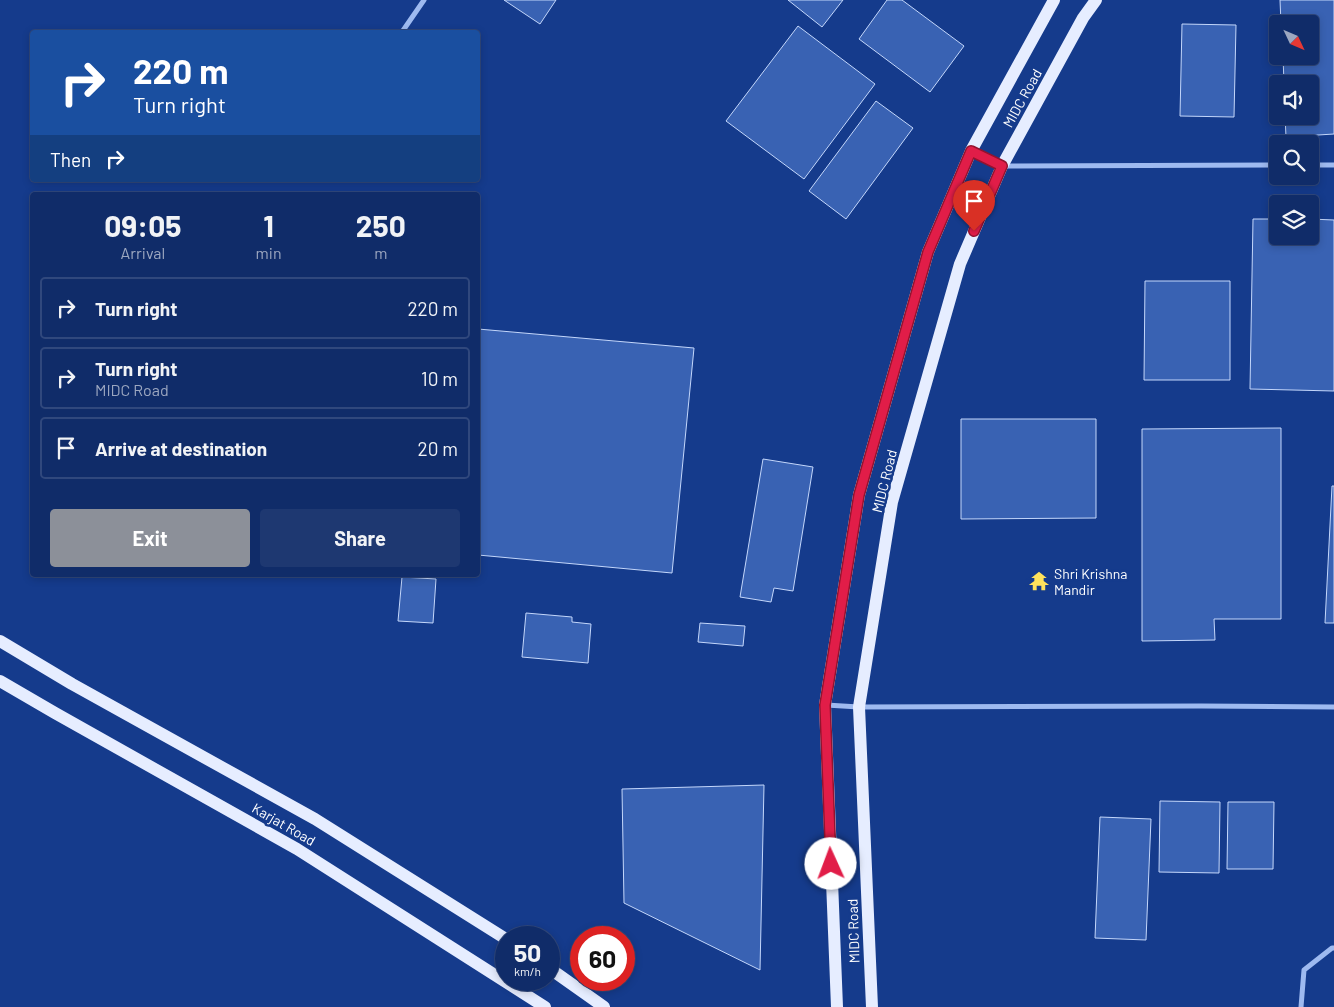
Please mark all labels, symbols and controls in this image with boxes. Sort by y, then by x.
north arrow [1269,15,1319,65]
map controls [1269,15,1319,245]
text: 220 m [133,49,228,91]
icon: right [50,50,115,115]
street label: MIDC Road [999,66,1045,130]
button: sound [1269,75,1319,125]
text: Turn right [133,91,226,117]
button: search [1269,135,1319,185]
icon: right [101,145,129,173]
text: Then [50,148,91,171]
pin [953,180,995,231]
icon: arrive [960,187,988,215]
button: layers [1269,195,1319,245]
text: 09:05 [104,207,181,243]
text: 1 [263,207,274,243]
text: 250 [356,207,406,243]
text: Arrival [120,243,165,262]
text: min [256,243,282,262]
text: m [374,243,387,262]
icon: right [52,294,80,322]
text: Turn right [95,297,177,320]
text: 220 m [407,297,458,320]
text: Turn right [95,357,177,380]
icon: right [52,364,80,392]
text: 10 m [421,367,458,390]
text: MIDC Road [95,380,169,399]
icon: arrive [52,434,80,462]
text: Arrive at destination [95,437,267,460]
text: 20 m [418,437,458,460]
street label: MIDC Road [868,448,900,514]
button: Exit [50,509,250,567]
button: Share [260,509,460,567]
place label: Shri Krishna Mandir [1054,565,1127,598]
temple icon: Shri Krishna Mandir [1028,570,1050,592]
street label: Karjat Road [249,799,319,849]
position arrow [804,837,856,889]
street label: MIDC Road [843,898,863,964]
speed limit sign: 60 [570,926,635,991]
text: 50 [514,937,541,967]
text: km/h [514,964,541,978]

